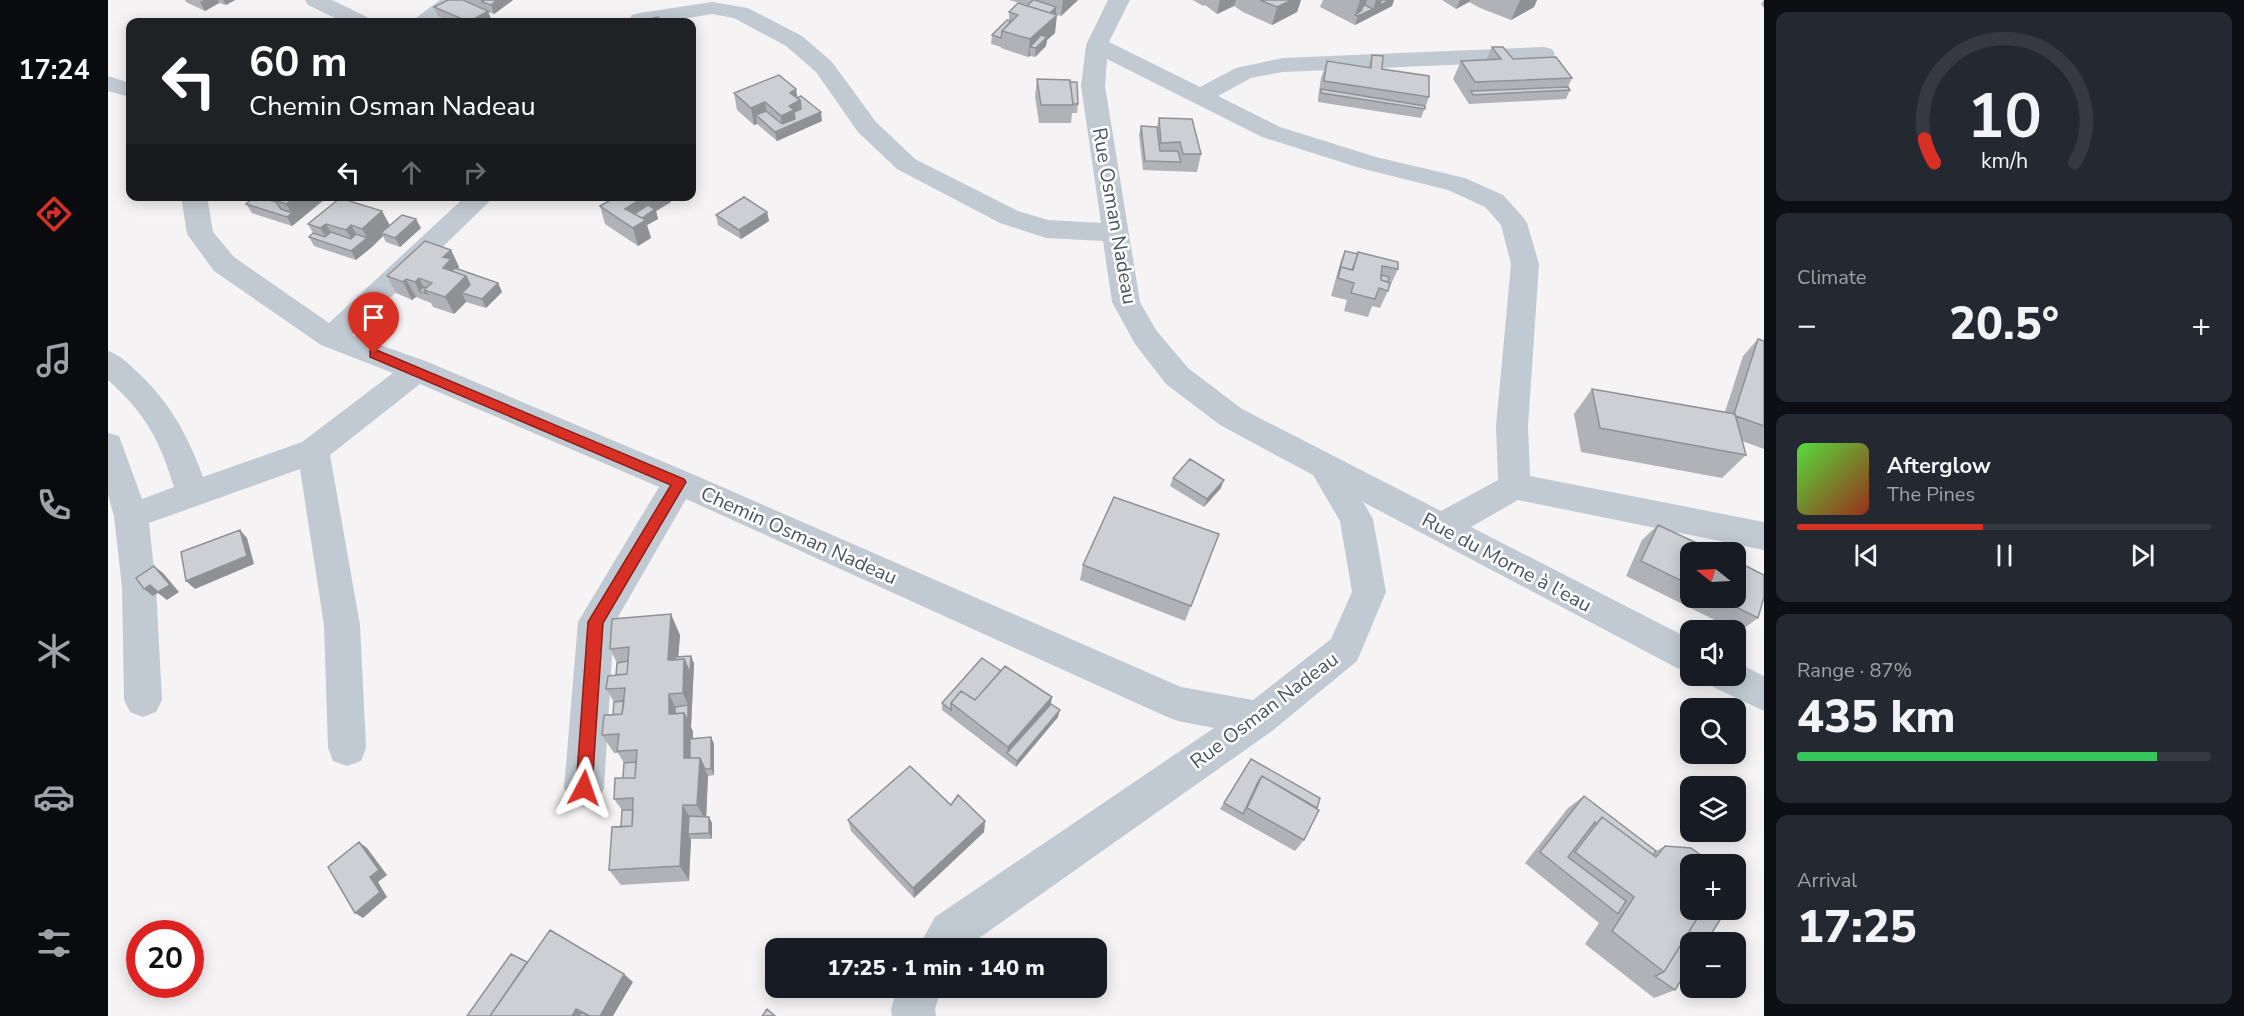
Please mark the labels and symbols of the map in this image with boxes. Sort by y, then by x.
street label: Rue Osman Nadeau [1086,126,1143,307]
pin [348,292,399,354]
street label: Chemin Osman Nadeau [696,480,901,591]
street label: Rue du Morne à l'eau [1417,506,1596,619]
north arrow [1680,542,1746,608]
street label: Rue Osman Nadeau [1185,646,1344,775]
position arrow [552,756,616,820]
speed limit sign: 20 [126,920,204,998]

